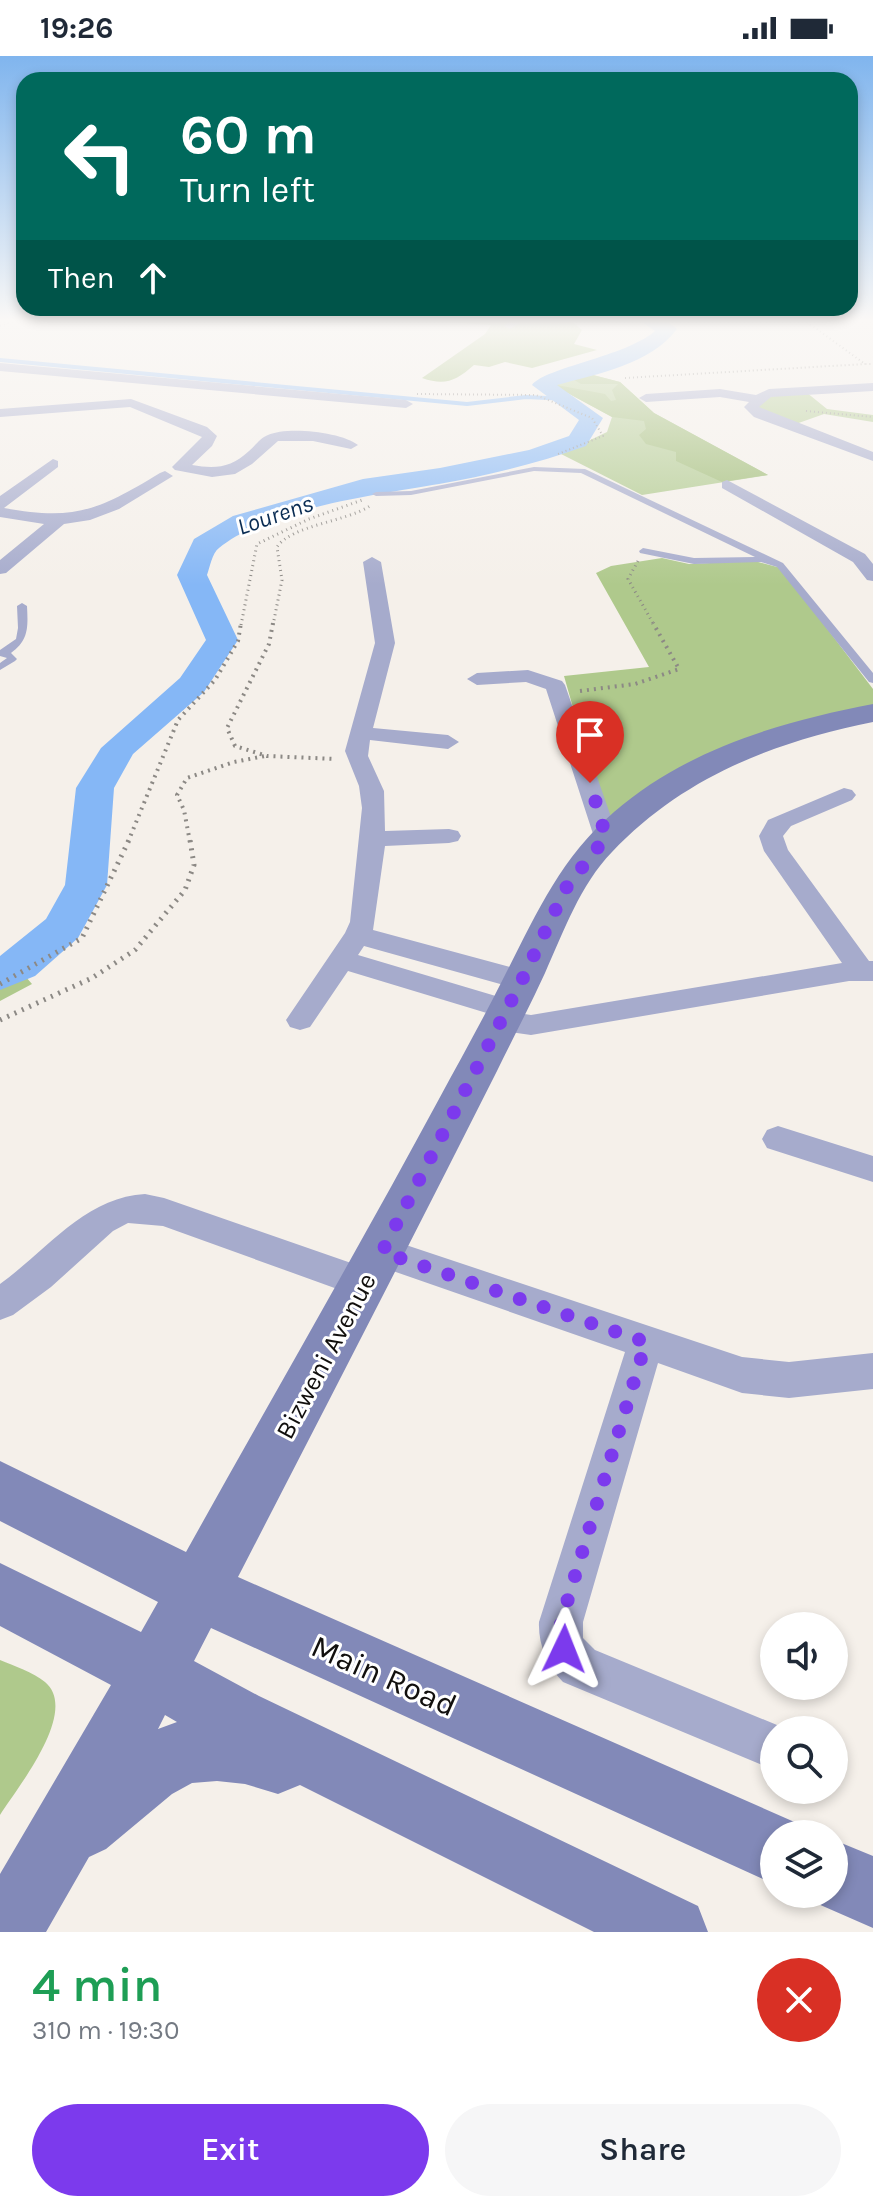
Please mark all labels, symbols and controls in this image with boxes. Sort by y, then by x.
text: 19:26 [40,10,113,46]
text: 60 m [180,102,317,167]
icon: left [48,104,152,208]
text: Turn left [180,169,315,211]
icon: ahead [131,256,175,300]
text: Then [48,260,115,296]
water label: Lourens [233,489,317,541]
pin [556,701,624,783]
icon: arrive [568,713,612,757]
street label: Bizweni Avenue [269,1268,383,1444]
position arrow [522,1607,606,1691]
map controls [760,1612,848,1908]
button: sound [760,1612,848,1700]
street label: Main Road [306,1628,462,1724]
button: search [760,1716,848,1804]
button: layers [760,1820,848,1908]
text: 4 min [32,1957,162,2013]
button: close [757,1958,841,2042]
text: 310 m · 19:30 [32,2015,179,2046]
button: Exit [32,2104,429,2196]
button: Share [445,2104,841,2196]

